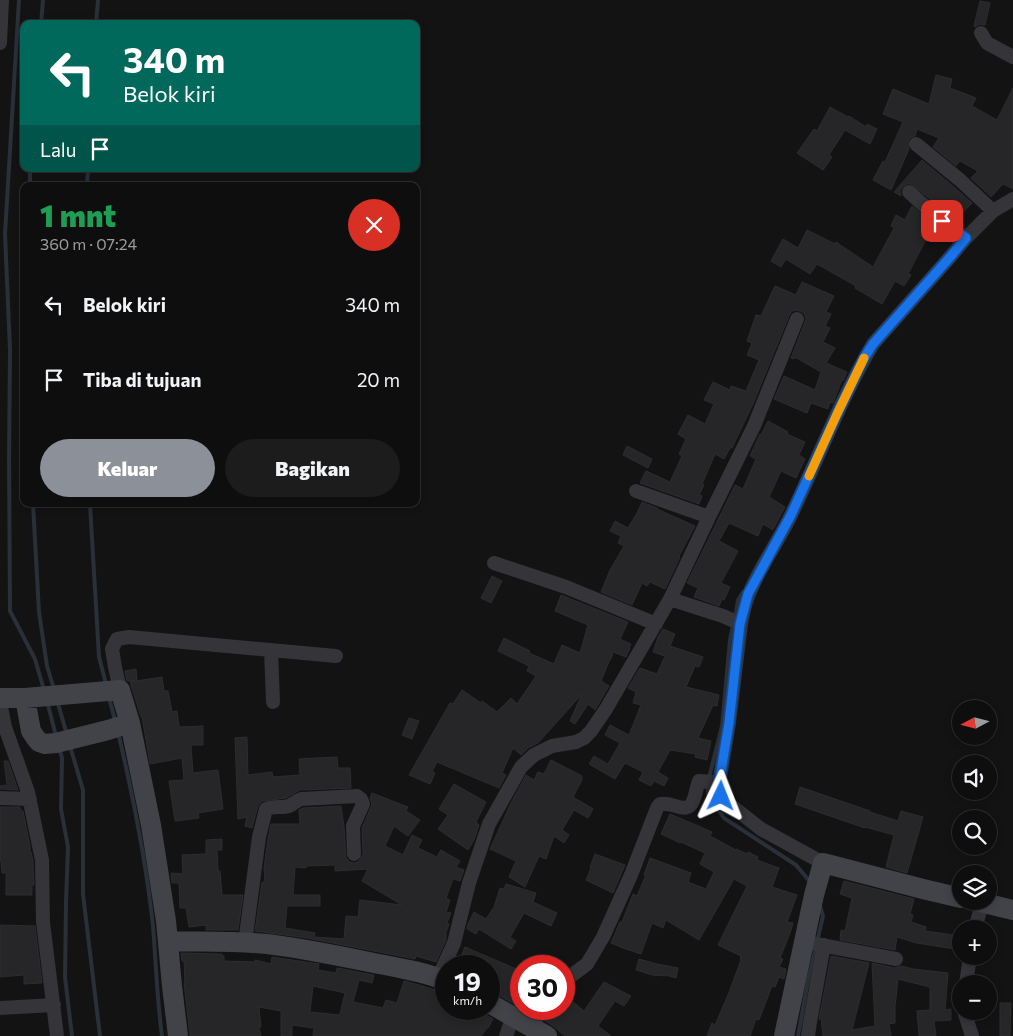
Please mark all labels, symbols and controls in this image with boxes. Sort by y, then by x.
text: 340 m [123,37,225,80]
icon: left [40,40,105,105]
text: Belok kiri [123,80,216,107]
icon: arrive [86,135,114,163]
text: Lalu [40,138,76,161]
text: 1 mnt [40,196,116,233]
button: close [348,199,400,251]
pin [921,200,963,242]
icon: arrive [928,207,956,235]
text: 360 m · 07:24 [40,234,137,253]
icon: left [40,291,68,319]
text: Belok kiri [83,293,166,316]
text: 340 m [345,293,400,316]
icon: arrive [40,366,68,394]
text: Tiba di tujuan [83,368,201,391]
text: 20 m [357,368,400,391]
button: Keluar [40,439,215,497]
button: Bagikan [225,439,400,497]
north arrow [952,700,998,745]
map controls [952,700,997,1020]
button: sound [952,755,997,800]
position arrow [694,769,746,821]
button: search [952,810,997,855]
button: layers [952,865,997,910]
button: + [952,920,997,965]
speed limit sign: 30 [510,955,575,1020]
text: 19 [454,966,481,996]
button: − [952,975,997,1020]
text: km/h [453,993,482,1007]

